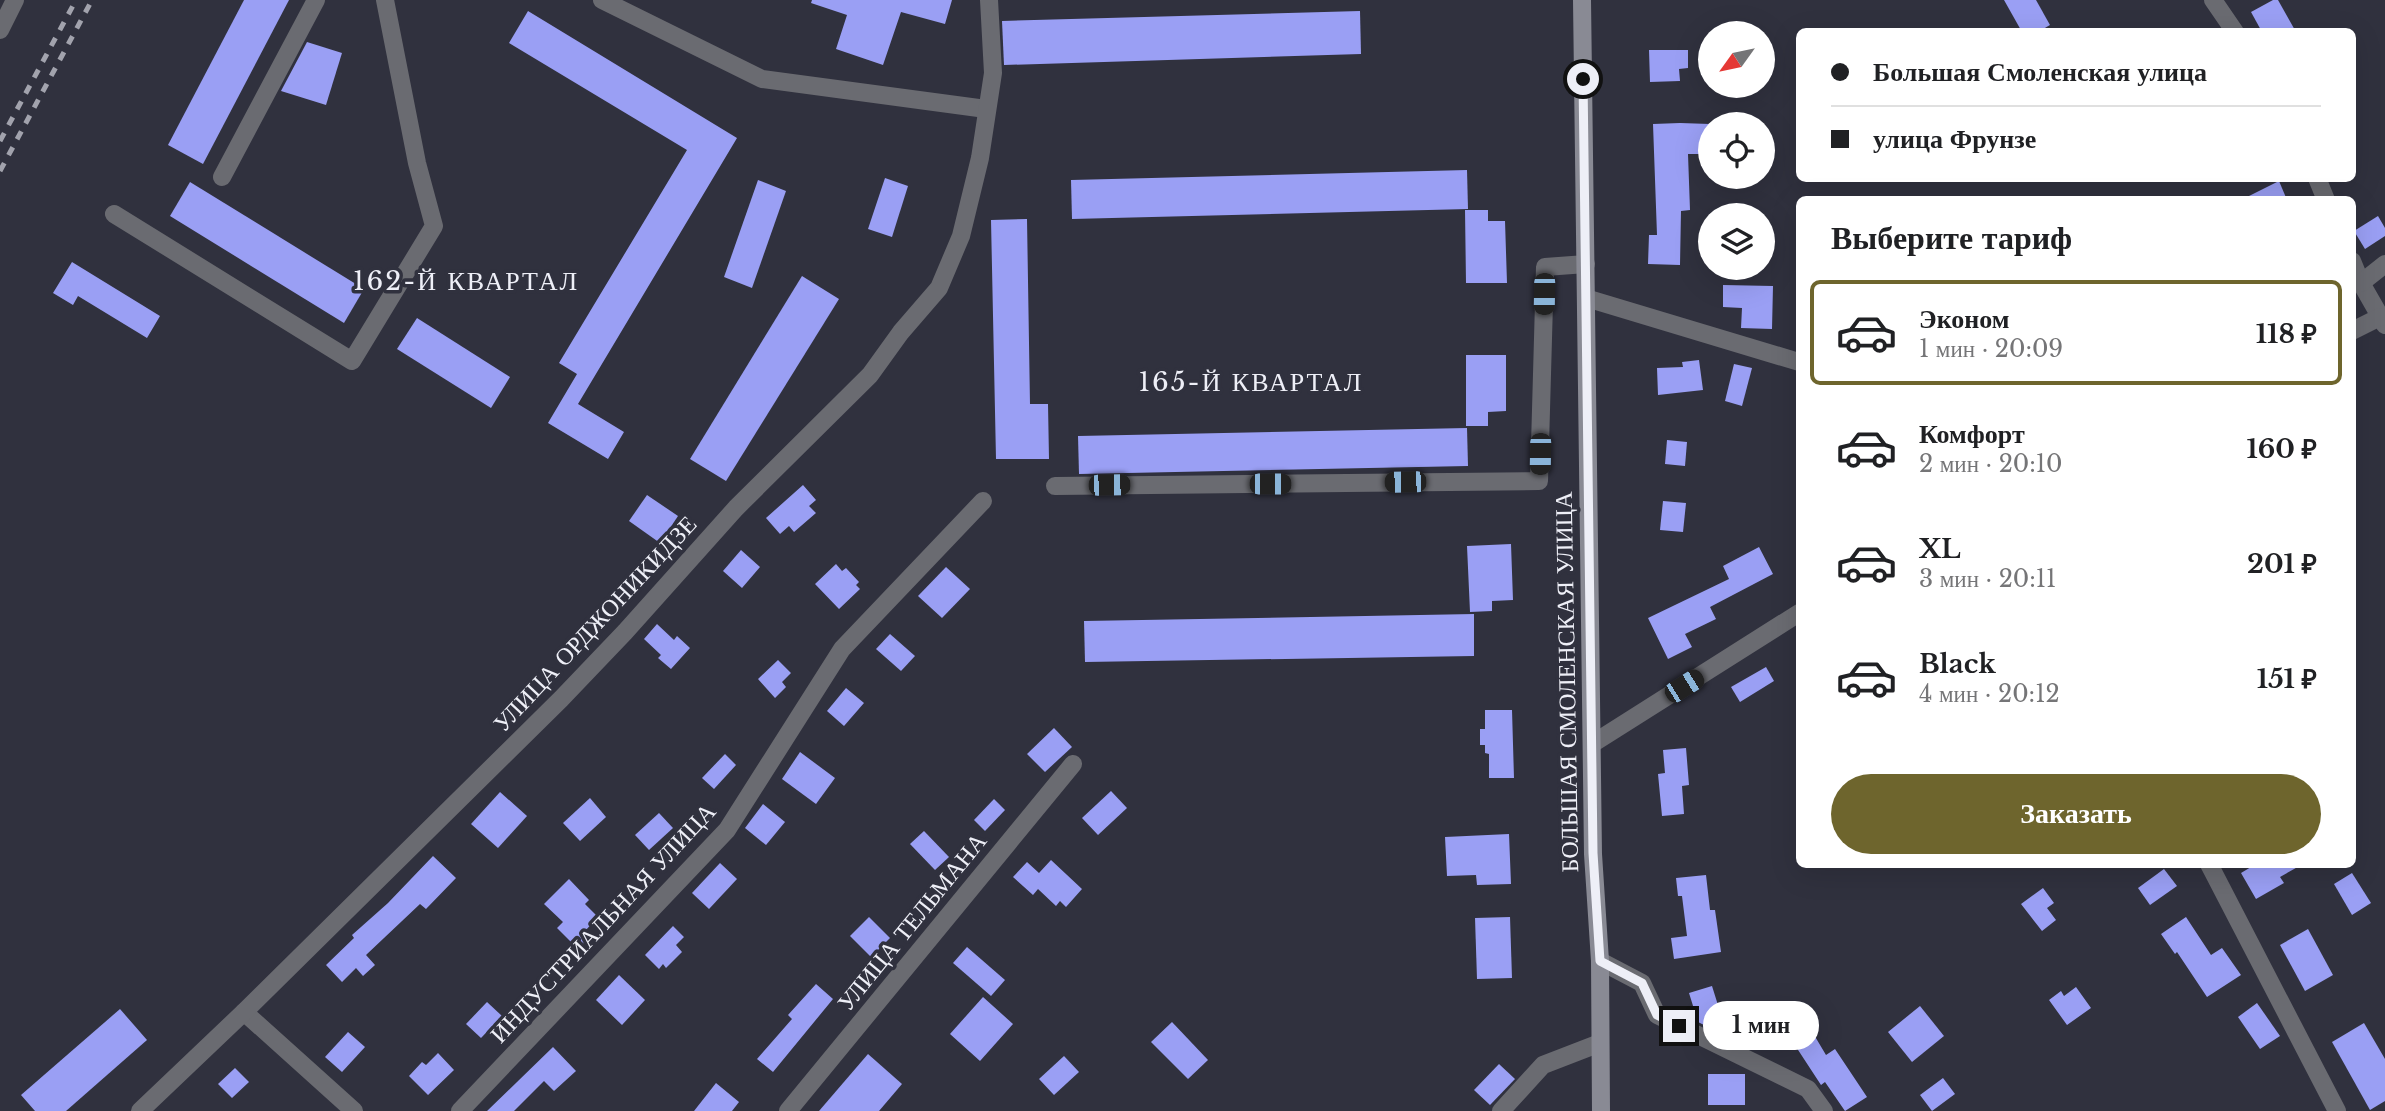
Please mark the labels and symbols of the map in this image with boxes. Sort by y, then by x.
north arrow [1698,21,1774,98]
route start [1567,63,1599,95]
district label: 162-Й КВАРТАЛ [353,265,579,297]
car [1534,273,1555,315]
district label: 165-Й КВАРТАЛ [1139,366,1363,398]
car [1530,433,1551,475]
car [1384,471,1427,493]
car [1088,474,1131,496]
car [1250,474,1292,495]
street label: БОЛЬШАЯ СМОЛЕНСКАЯ УЛИЦА [1549,491,1584,873]
street label: УЛИЦА ОРДЖОНИКИДЗЕ [487,510,702,738]
car [1661,666,1708,706]
street label: ИНДУСТРИАЛЬНАЯ УЛИЦА [484,796,722,1049]
street label: УЛИЦА ТЕЛЬМАНА [831,826,993,1017]
callout: 1 мин [1704,1002,1819,1050]
route end [1663,1010,1695,1042]

